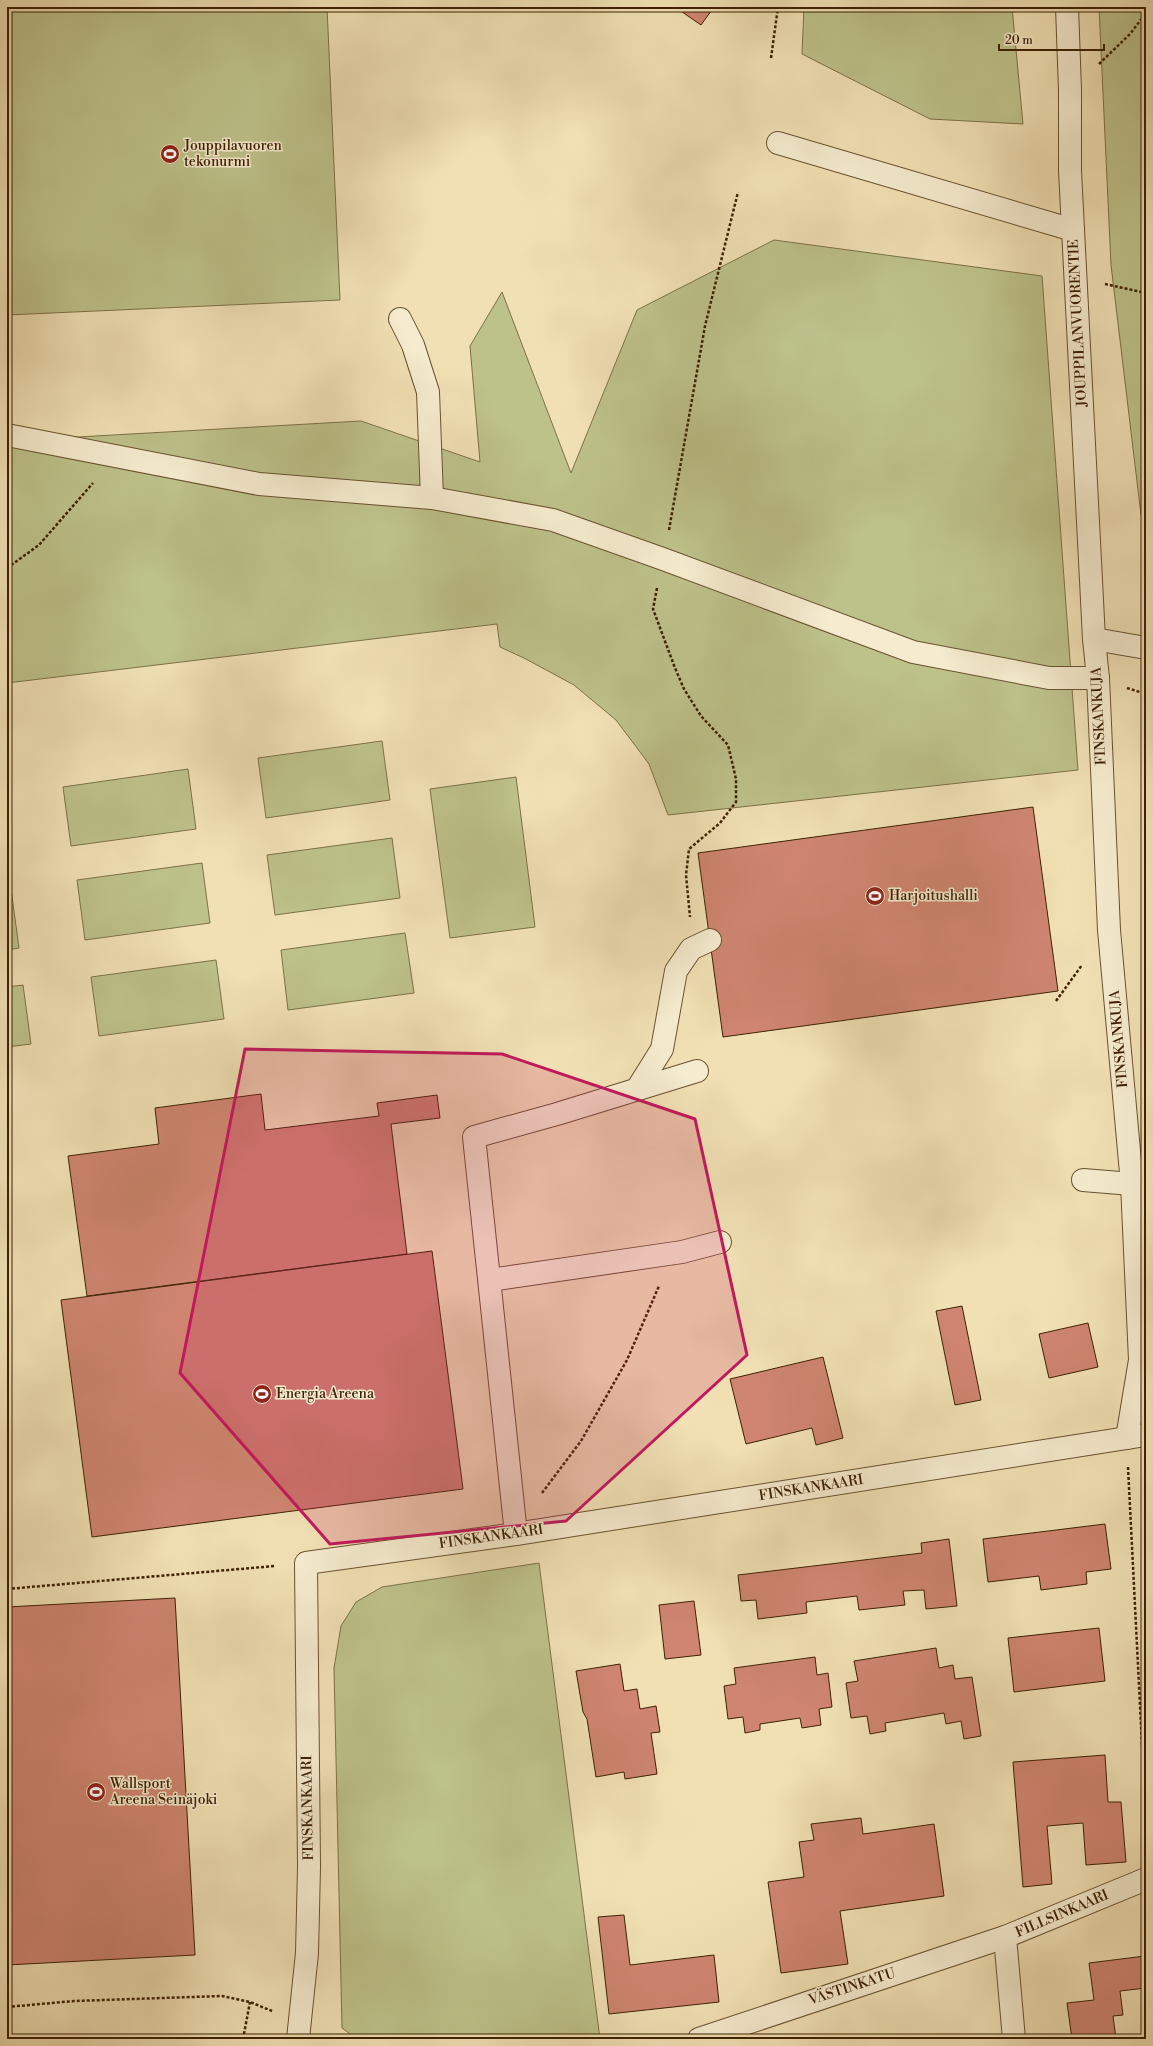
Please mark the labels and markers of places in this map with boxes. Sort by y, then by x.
place label: Jouppilavuoren tekonurmi [183,137,283,171]
sports icon: Jouppilavuoren tekonurmi [159,143,181,165]
sports icon: Harjoitushalli [864,885,886,907]
place label: Harjoitushalli [889,887,978,905]
sports icon: Energia Areena [251,1383,273,1405]
place label: Energia Areena [276,1385,375,1403]
place label: Wallsport Areena Seinäjoki [109,1775,218,1809]
sports icon: Wallsport Areena Seinäjoki [85,1781,107,1803]

